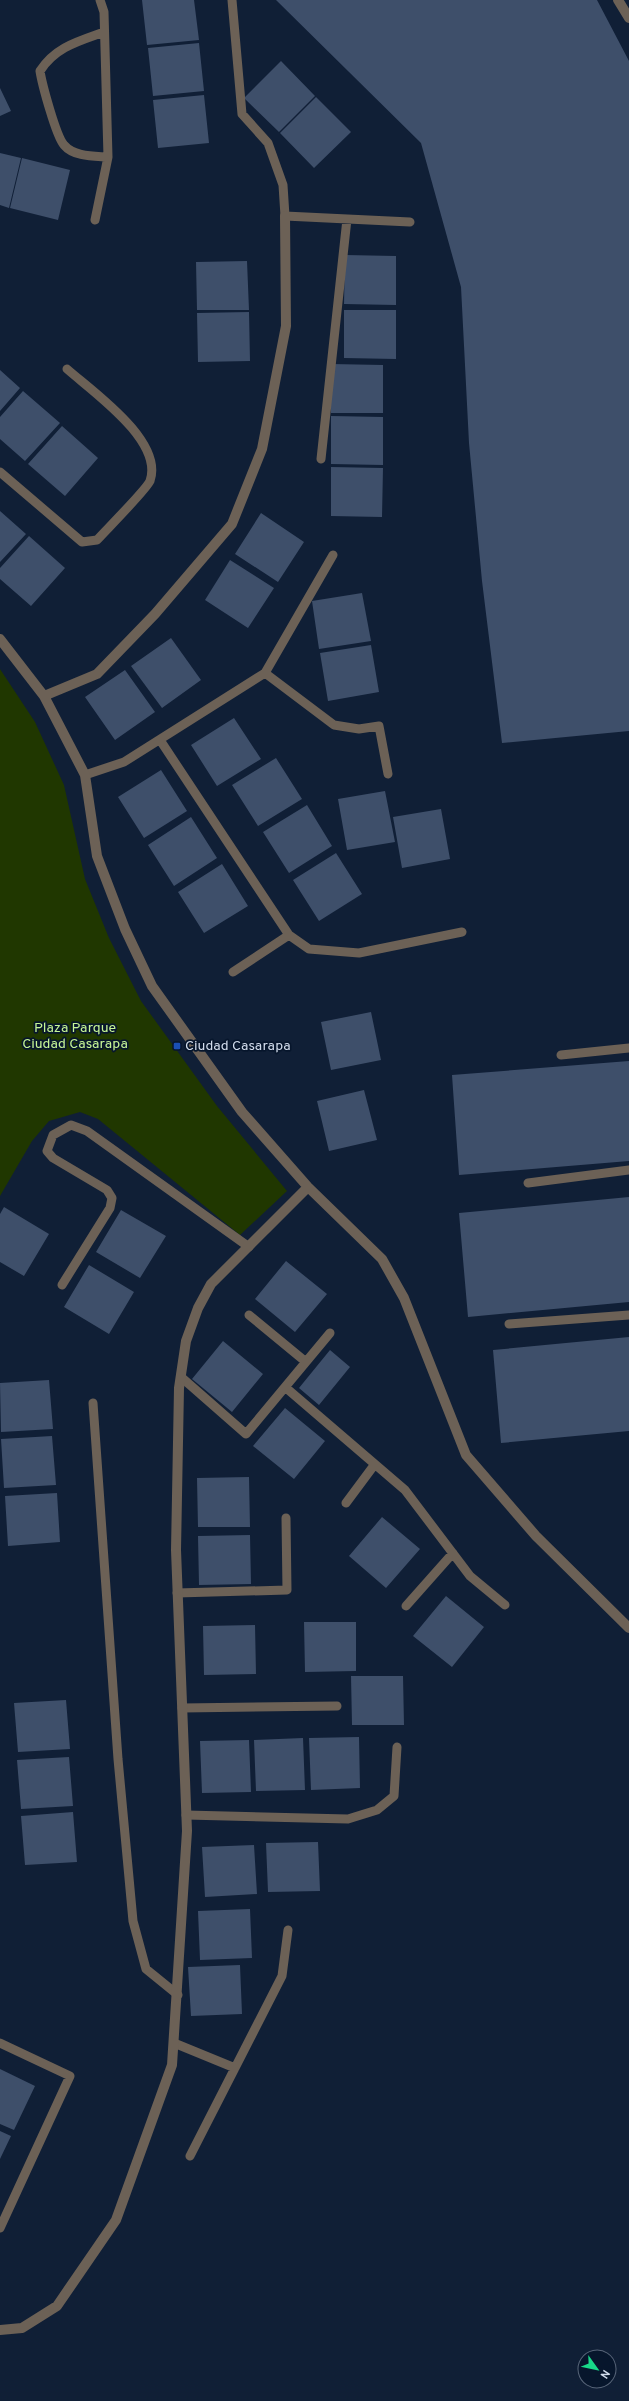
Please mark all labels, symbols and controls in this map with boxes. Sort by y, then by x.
park label: Plaza Parque Ciudad Casarapa [22,1020,128,1053]
place label: Ciudad Casarapa [185,1038,291,1055]
marker: Ciudad Casarapa [172,1041,182,1051]
north arrow [577,2349,617,2389]
text: N [597,2367,613,2381]

